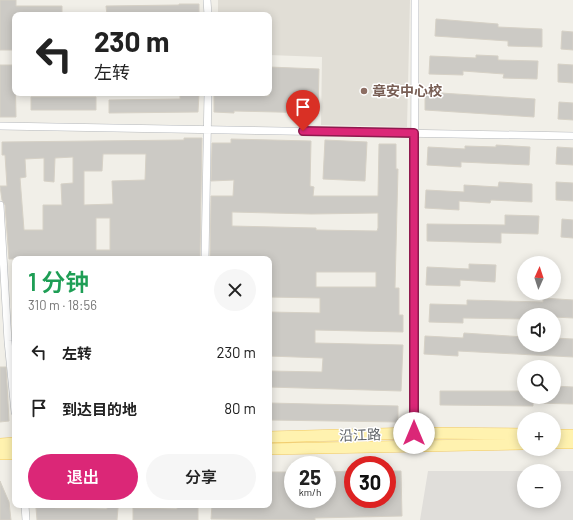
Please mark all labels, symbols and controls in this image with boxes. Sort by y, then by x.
text: 230 m [94,24,169,58]
icon: left [28,28,80,80]
text: 左转 [94,61,130,83]
place label: 章安中心校 [372,82,442,99]
marker: 章安中心校 [359,86,369,96]
pin [286,90,320,131]
icon: arrive [292,96,314,118]
north arrow [517,256,561,300]
map controls [517,256,561,508]
text: 1 分钟 [28,267,89,296]
button: close [214,269,256,311]
text: 310 m · 18:56 [28,297,97,313]
button: sound [517,308,561,352]
icon: left [28,341,50,363]
text: 230 m [216,343,256,361]
text: 左转 [62,344,92,362]
button: search [517,360,561,404]
icon: arrive [28,397,50,419]
text: 80 m [224,399,256,417]
text: 到达目的地 [62,400,137,418]
position arrow [393,412,435,454]
button: + [517,412,561,456]
street label: 沿江路 [339,425,381,444]
button: 退出 [28,454,138,500]
button: 分享 [146,454,256,500]
speed limit sign: 30 [344,456,396,508]
button: − [517,464,561,508]
text: 25 [299,465,321,489]
text: km/h [299,486,321,498]

